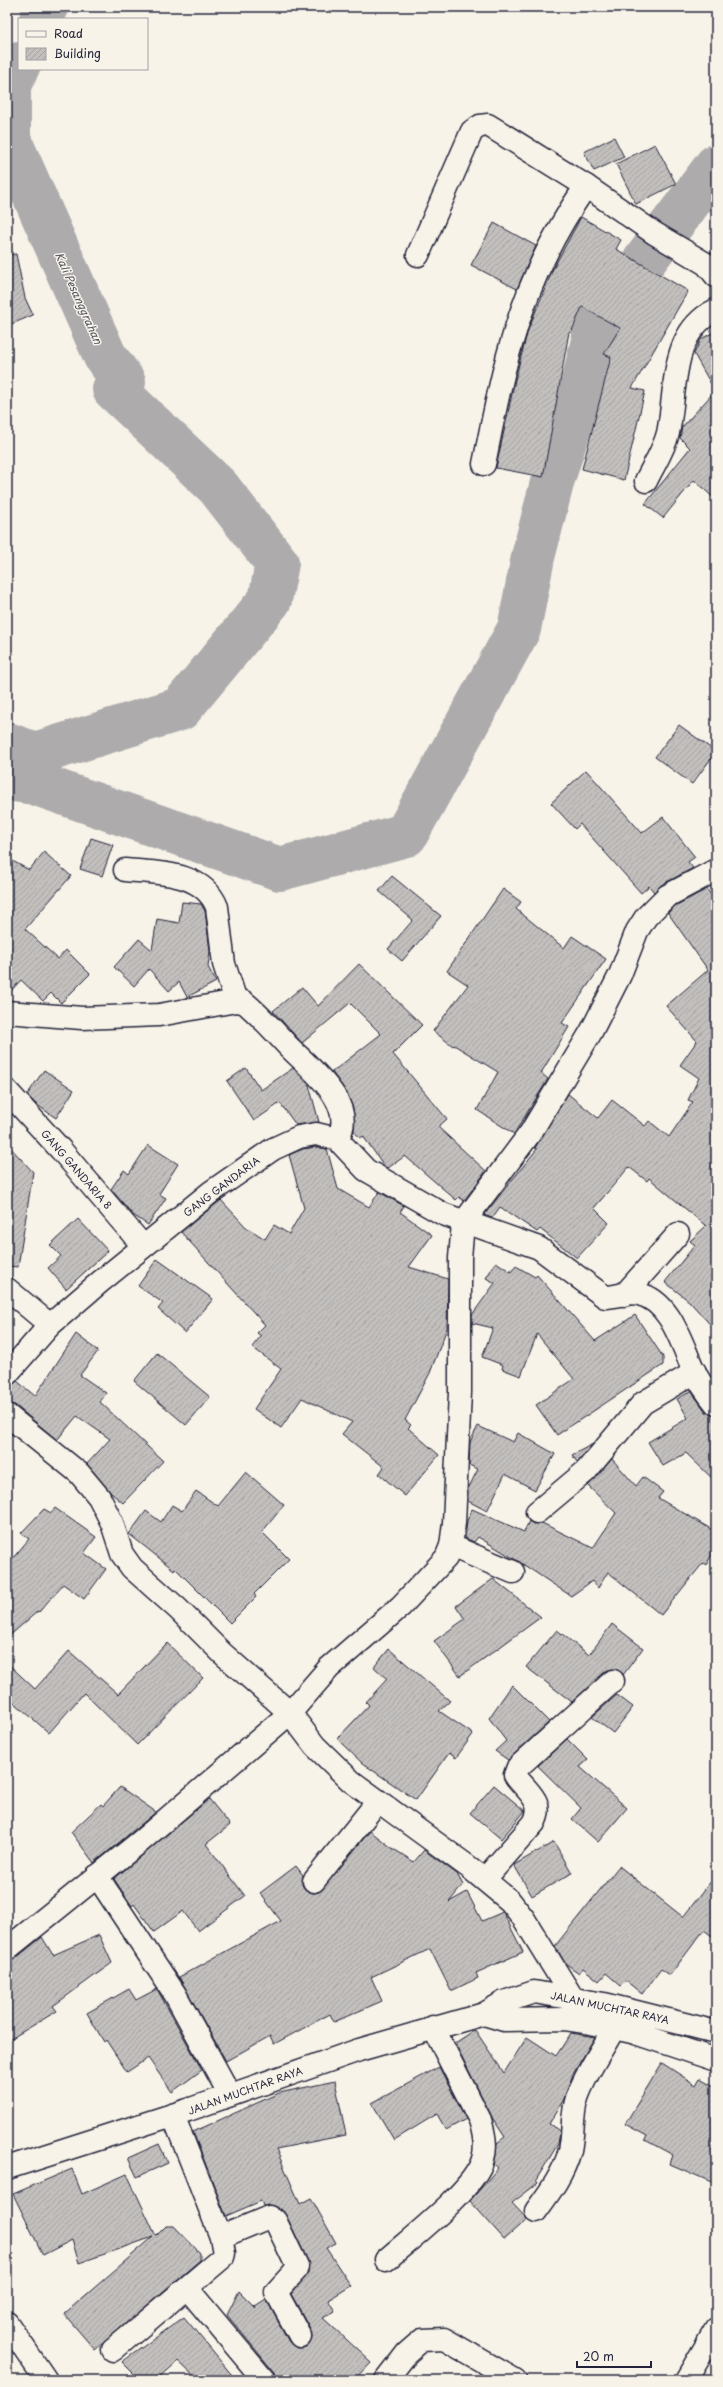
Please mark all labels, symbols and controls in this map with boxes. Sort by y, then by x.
legend [18,18,148,70]
text: Road [54,24,83,42]
text: Building [54,44,101,62]
water label: Kali Pesanggrahan [51,249,107,347]
street label: GANG GANDARIA 8 [38,1126,116,1212]
street label: GANG GANDARIA [180,1152,263,1220]
street label: JALAN MUCHTAR RAYA [549,1987,671,2027]
street label: JALAN MUCHTAR RAYA [186,2062,305,2118]
scale bar [577,2343,651,2369]
text: 20 m [583,2347,614,2365]

